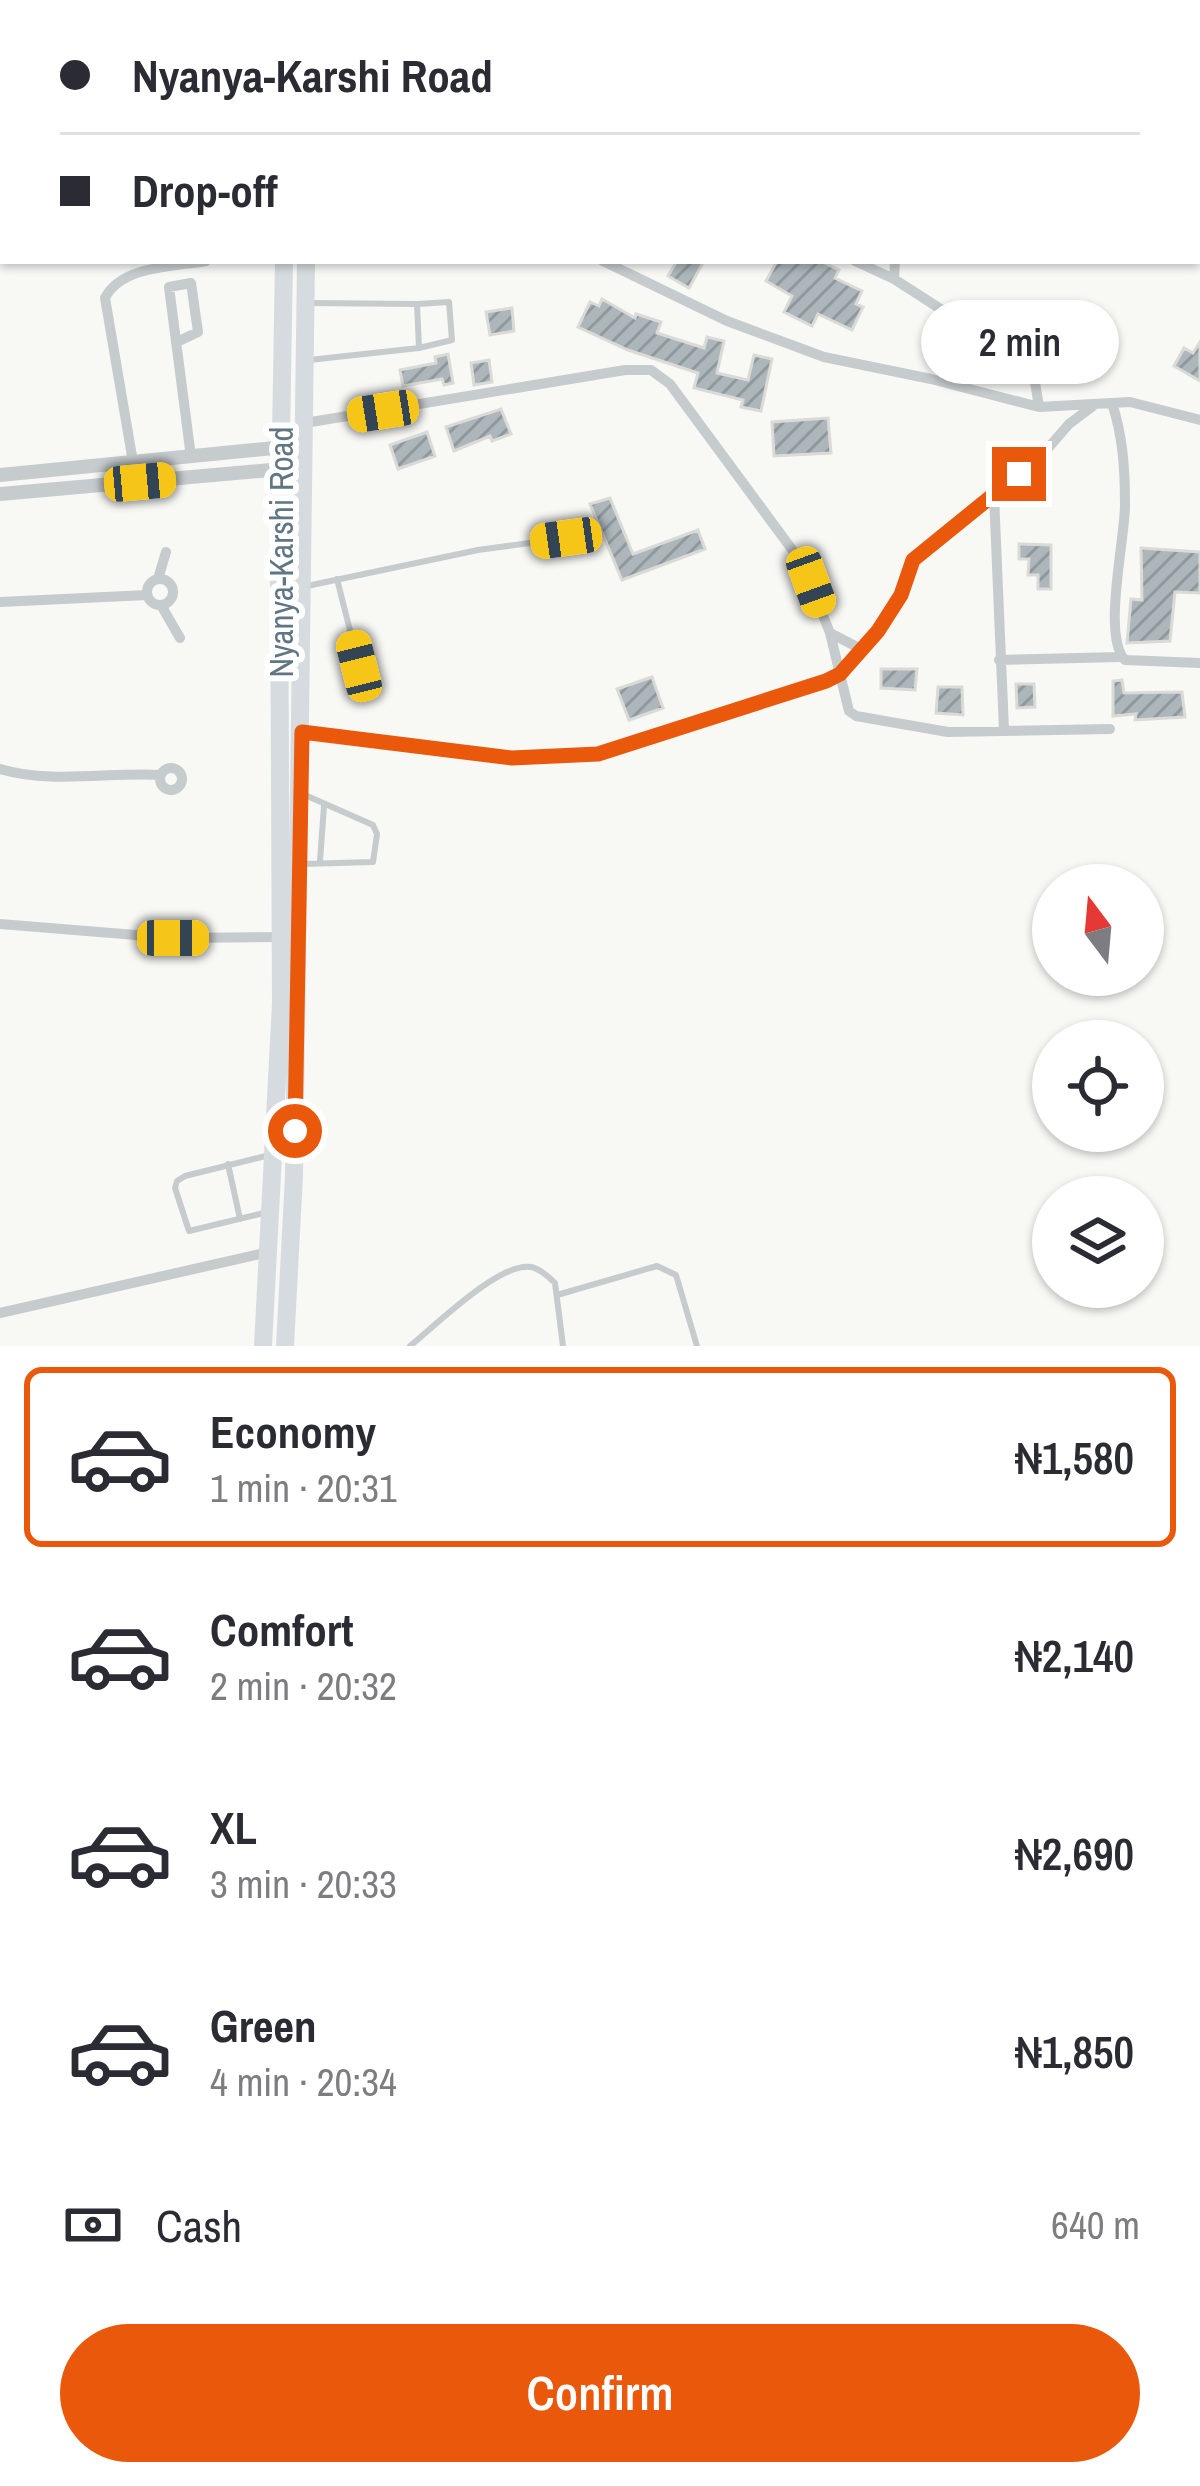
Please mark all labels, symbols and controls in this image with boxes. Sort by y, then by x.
text: Nyanya-Karshi Road [132,45,493,106]
text: Drop-off [132,160,278,221]
callout: 2 min [920,300,1118,384]
text: 2 min [979,316,1061,368]
car [345,388,421,434]
street label: Nyanya-Karshi Road [259,426,303,678]
route end [992,447,1046,501]
car [103,461,177,503]
car [528,515,604,561]
car [782,542,840,622]
car [333,627,385,705]
north arrow [1032,864,1164,996]
map controls [1032,864,1164,1308]
car [137,920,209,956]
button: locate [1032,1020,1164,1152]
route start [268,1104,322,1158]
button: layers [1032,1176,1164,1308]
text: Economy [210,1401,376,1462]
icon: car [66,1403,174,1511]
text: ₦1,580 [1015,1427,1134,1488]
text: 1 min · 20:31 [210,1462,397,1514]
text: Comfort [210,1599,353,1660]
icon: car [66,1601,174,1709]
text: ₦2,140 [1015,1625,1134,1686]
text: 2 min · 20:32 [210,1660,397,1712]
text: XL [210,1797,257,1858]
icon: car [66,1799,174,1907]
text: ₦2,690 [1015,1823,1134,1884]
text: 3 min · 20:33 [210,1858,397,1910]
text: Green [210,1995,317,2056]
icon: car [66,1997,174,2105]
text: ₦1,850 [1015,2021,1134,2082]
text: 4 min · 20:34 [210,2056,397,2108]
icon: cash [60,2192,126,2258]
text: Cash [156,2195,242,2256]
text: 640 m [1051,2199,1140,2251]
button: Confirm [60,2324,1140,2462]

